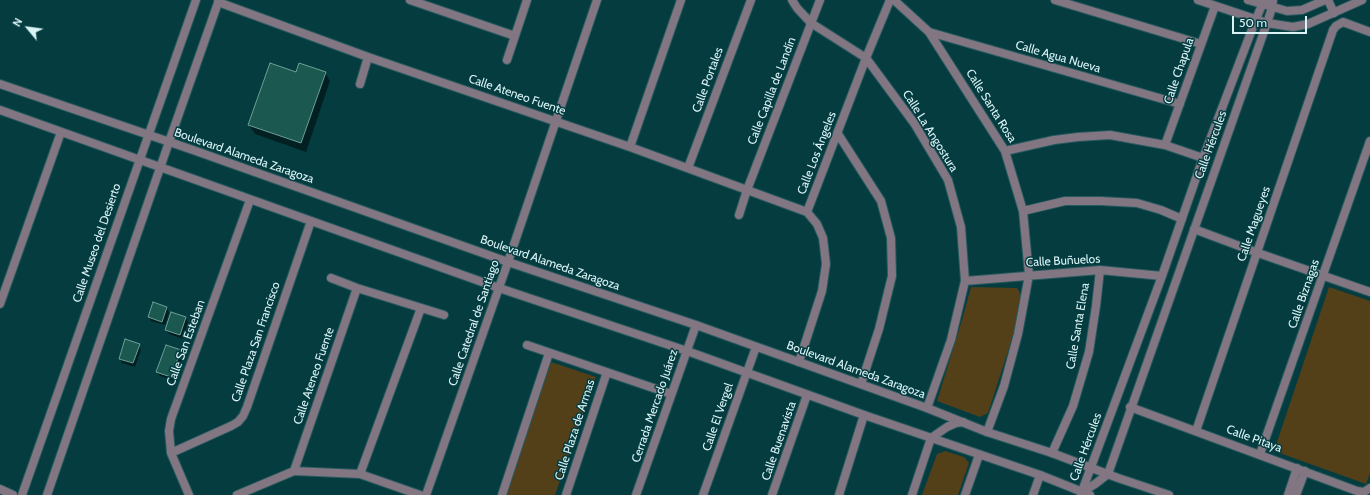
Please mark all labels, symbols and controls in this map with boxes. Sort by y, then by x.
north arrow [8,8,48,48]
scale bar [1234,8,1309,34]
text: N [9,15,26,29]
text: 50 m [1239,15,1267,30]
street label: Calle Capilla de Landín [745,35,799,147]
street label: Calle Chapula [1161,36,1197,106]
street label: Calle Agua Nueva [1014,38,1102,76]
street label: Calle Portales [690,45,726,115]
street label: Calle Santa Rosa [963,67,1019,145]
street label: Calle Ateneo Fuente [466,72,568,118]
street label: Calle La Angostura [899,88,961,174]
street label: Calle Los Ángeles [795,109,839,197]
street label: Calle Hércules [1192,109,1230,181]
street label: Boulevard Alameda Zaragoza [172,125,316,187]
street label: Calle Museo del Desierto [70,182,124,304]
street label: Calle Magueyes [1234,185,1274,263]
street label: Boulevard Alameda Zaragoza [478,232,622,294]
street label: Calle Buñuelos [1025,252,1101,270]
street label: Calle Catedral de Santiago [446,258,502,388]
street label: Calle Biznagas [1285,258,1323,330]
street label: Calle Plaza San Francisco [229,280,283,404]
street label: Calle Santa Elena [1063,282,1093,370]
street label: Calle San Esteban [164,298,208,388]
street label: Calle Ateneo Fuente [291,325,337,427]
street label: Boulevard Alameda Zaragoza [785,338,927,402]
street label: Cerrada Mercado Juárez [629,348,681,464]
street label: Calle Plaza de Armas [552,378,598,482]
street label: Calle El Vergel [700,381,736,453]
street label: Calle Buenavista [759,400,799,482]
street label: Calle Hércules [1067,411,1105,483]
street label: Calle Pitaya [1224,422,1284,456]

